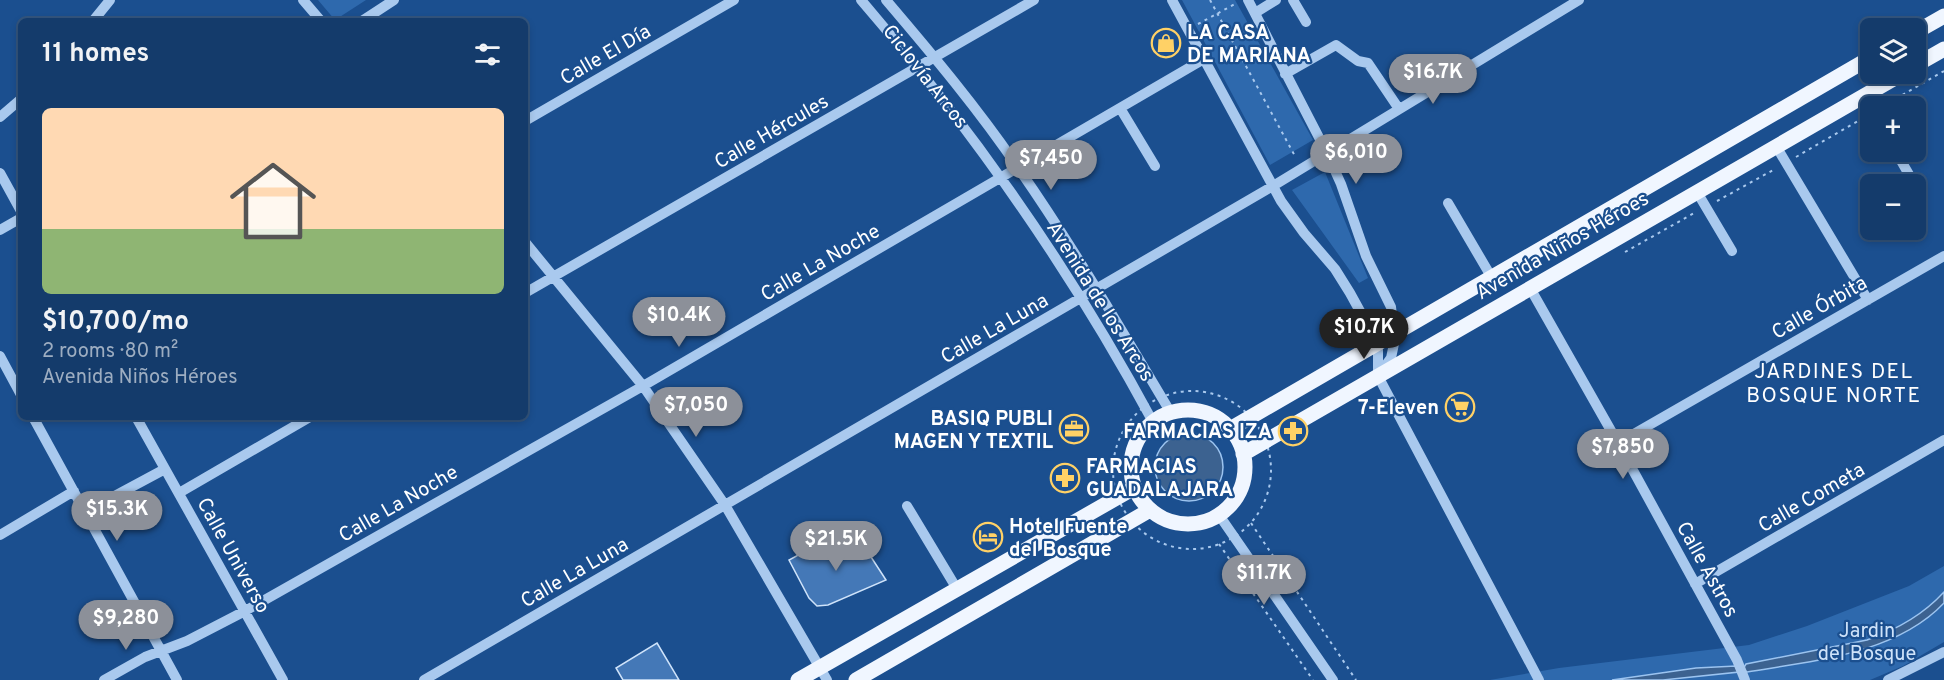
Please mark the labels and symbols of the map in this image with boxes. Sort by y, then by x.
street label: Calle El Día [556,19,656,92]
street label: Ciclovía Arcos [876,20,973,135]
place label: LA CASA DE MARIANA [1187,21,1311,70]
shop icon: LA CASA DE MARIANA [1150,27,1182,59]
pin: $16.7K [1384,54,1482,105]
street label: Calle Hércules [710,90,834,176]
pin: $6,010 [1307,134,1405,185]
pin: $7,450 [1002,140,1100,191]
street label: Avenida Niños Héroes [1472,187,1654,307]
street label: Avenida de los Arcos [1040,217,1159,387]
street label: Calle La Noche [757,219,885,308]
street label: Calle Órbita [1767,269,1872,346]
street label: Calle La Luna [936,288,1054,371]
pin: $10.4K [630,297,728,348]
pin: $10.7K [1315,309,1413,360]
district label: JARDINES DEL BOSQUE NORTE [1746,359,1922,410]
pin: $7,050 [647,387,745,438]
supermarket icon: 7-Eleven [1444,391,1476,423]
place label: 7-Eleven [1358,396,1439,422]
place label: BASIQ PUBLI MAGEN Y TEXTIL [894,407,1054,456]
office icon: BASIQ PUBLI MAGEN Y TEXTIL [1058,413,1090,445]
pharmacy icon: FARMACIAS IZA [1277,415,1309,447]
place label: FARMACIAS IZA [1123,420,1272,446]
pin: $7,850 [1574,429,1672,480]
place label: FARMACIAS GUADALAJARA [1086,455,1233,504]
street label: Calle Cometa [1754,458,1870,540]
street label: Calle La Noche [335,460,463,549]
pharmacy icon: FARMACIAS GUADALAJARA [1049,462,1081,494]
pin: $15.3K [68,491,166,542]
street label: Calle Universo [190,493,275,618]
place label: Hotel Fuente del Bosque [1009,515,1127,564]
street label: Calle Astros [1669,517,1743,622]
pin: $21.5K [787,521,885,572]
hotel icon: Hotel Fuente del Bosque [972,521,1004,553]
street label: Calle La Luna [516,532,634,615]
pin: $11.7K [1215,555,1313,606]
pin: $9,280 [77,600,175,651]
park label: Jardin del Bosque [1818,619,1916,668]

